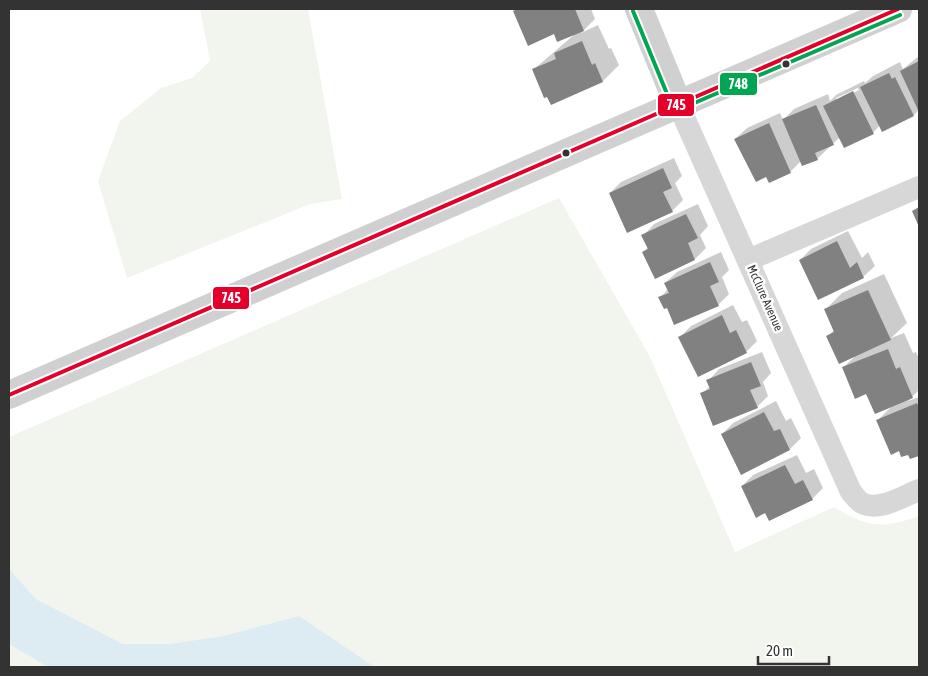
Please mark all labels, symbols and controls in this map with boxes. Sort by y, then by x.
unlabelled marker [781,59,791,69]
line badge: 748 [719,72,758,96]
text: 748 [728,76,748,92]
line badge: 745 [657,93,695,117]
text: 745 [666,97,686,113]
unlabelled marker [561,148,571,158]
street label: McClure Avenue [744,263,786,333]
line badge: 745 [212,286,250,310]
text: 745 [221,290,241,306]
scale bar [758,634,829,666]
text: 20 m [766,642,793,659]

